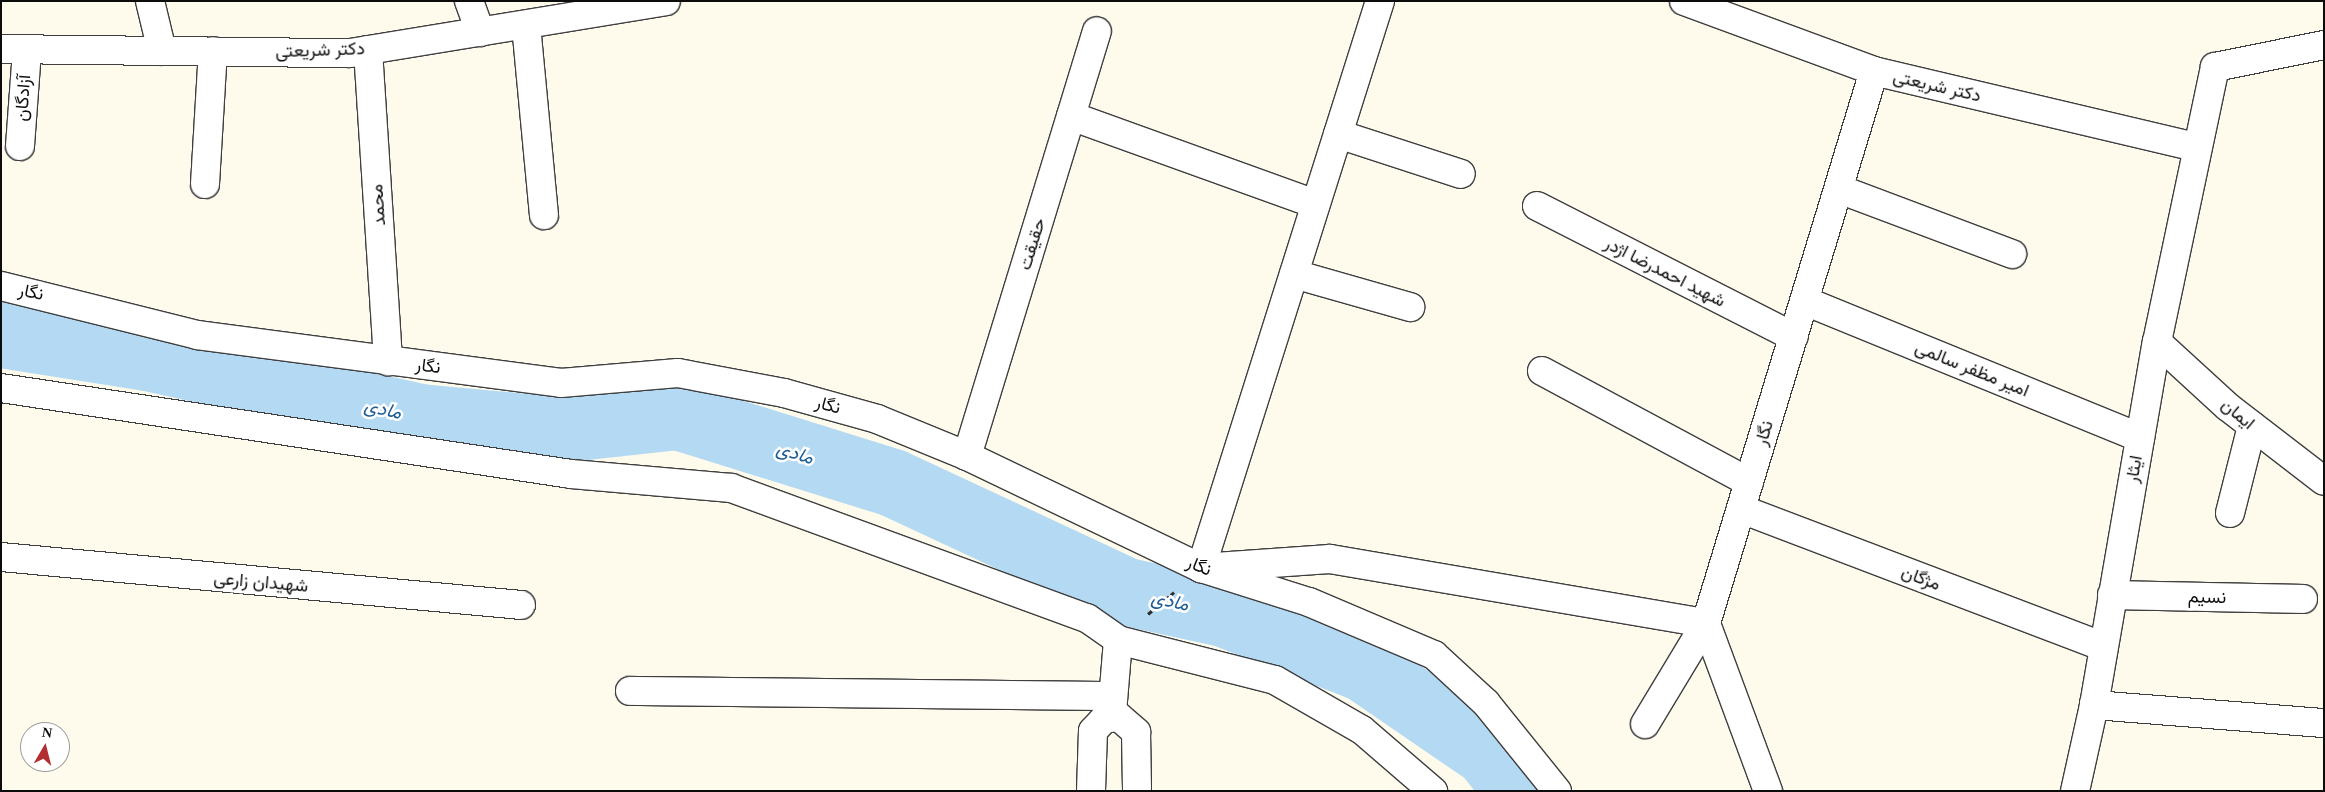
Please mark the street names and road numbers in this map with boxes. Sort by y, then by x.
street label: دکتر شریعتی [275,38,365,62]
street label: دکتر شریعتی [1891,65,1983,107]
street label: آزادگان [11,74,35,122]
street label: محمد [366,183,390,227]
street label: حقیقت [1014,215,1050,273]
street label: شهید احمدرضا اژدر [1601,232,1729,312]
street label: نگار [17,279,45,305]
street label: امیر مظفر سالمی [1912,336,2032,402]
street label: نگار [414,354,442,378]
street label: نگار [813,391,843,419]
street label: ایمان [2217,394,2259,434]
street label: نگار [1750,418,1778,448]
street label: ایثار [2121,454,2147,484]
street label: نگار [1183,551,1215,581]
street label: مژگان [1898,561,1944,595]
street label: شهیدان زارعی [213,567,309,597]
street label: نسیم [2188,586,2226,608]

